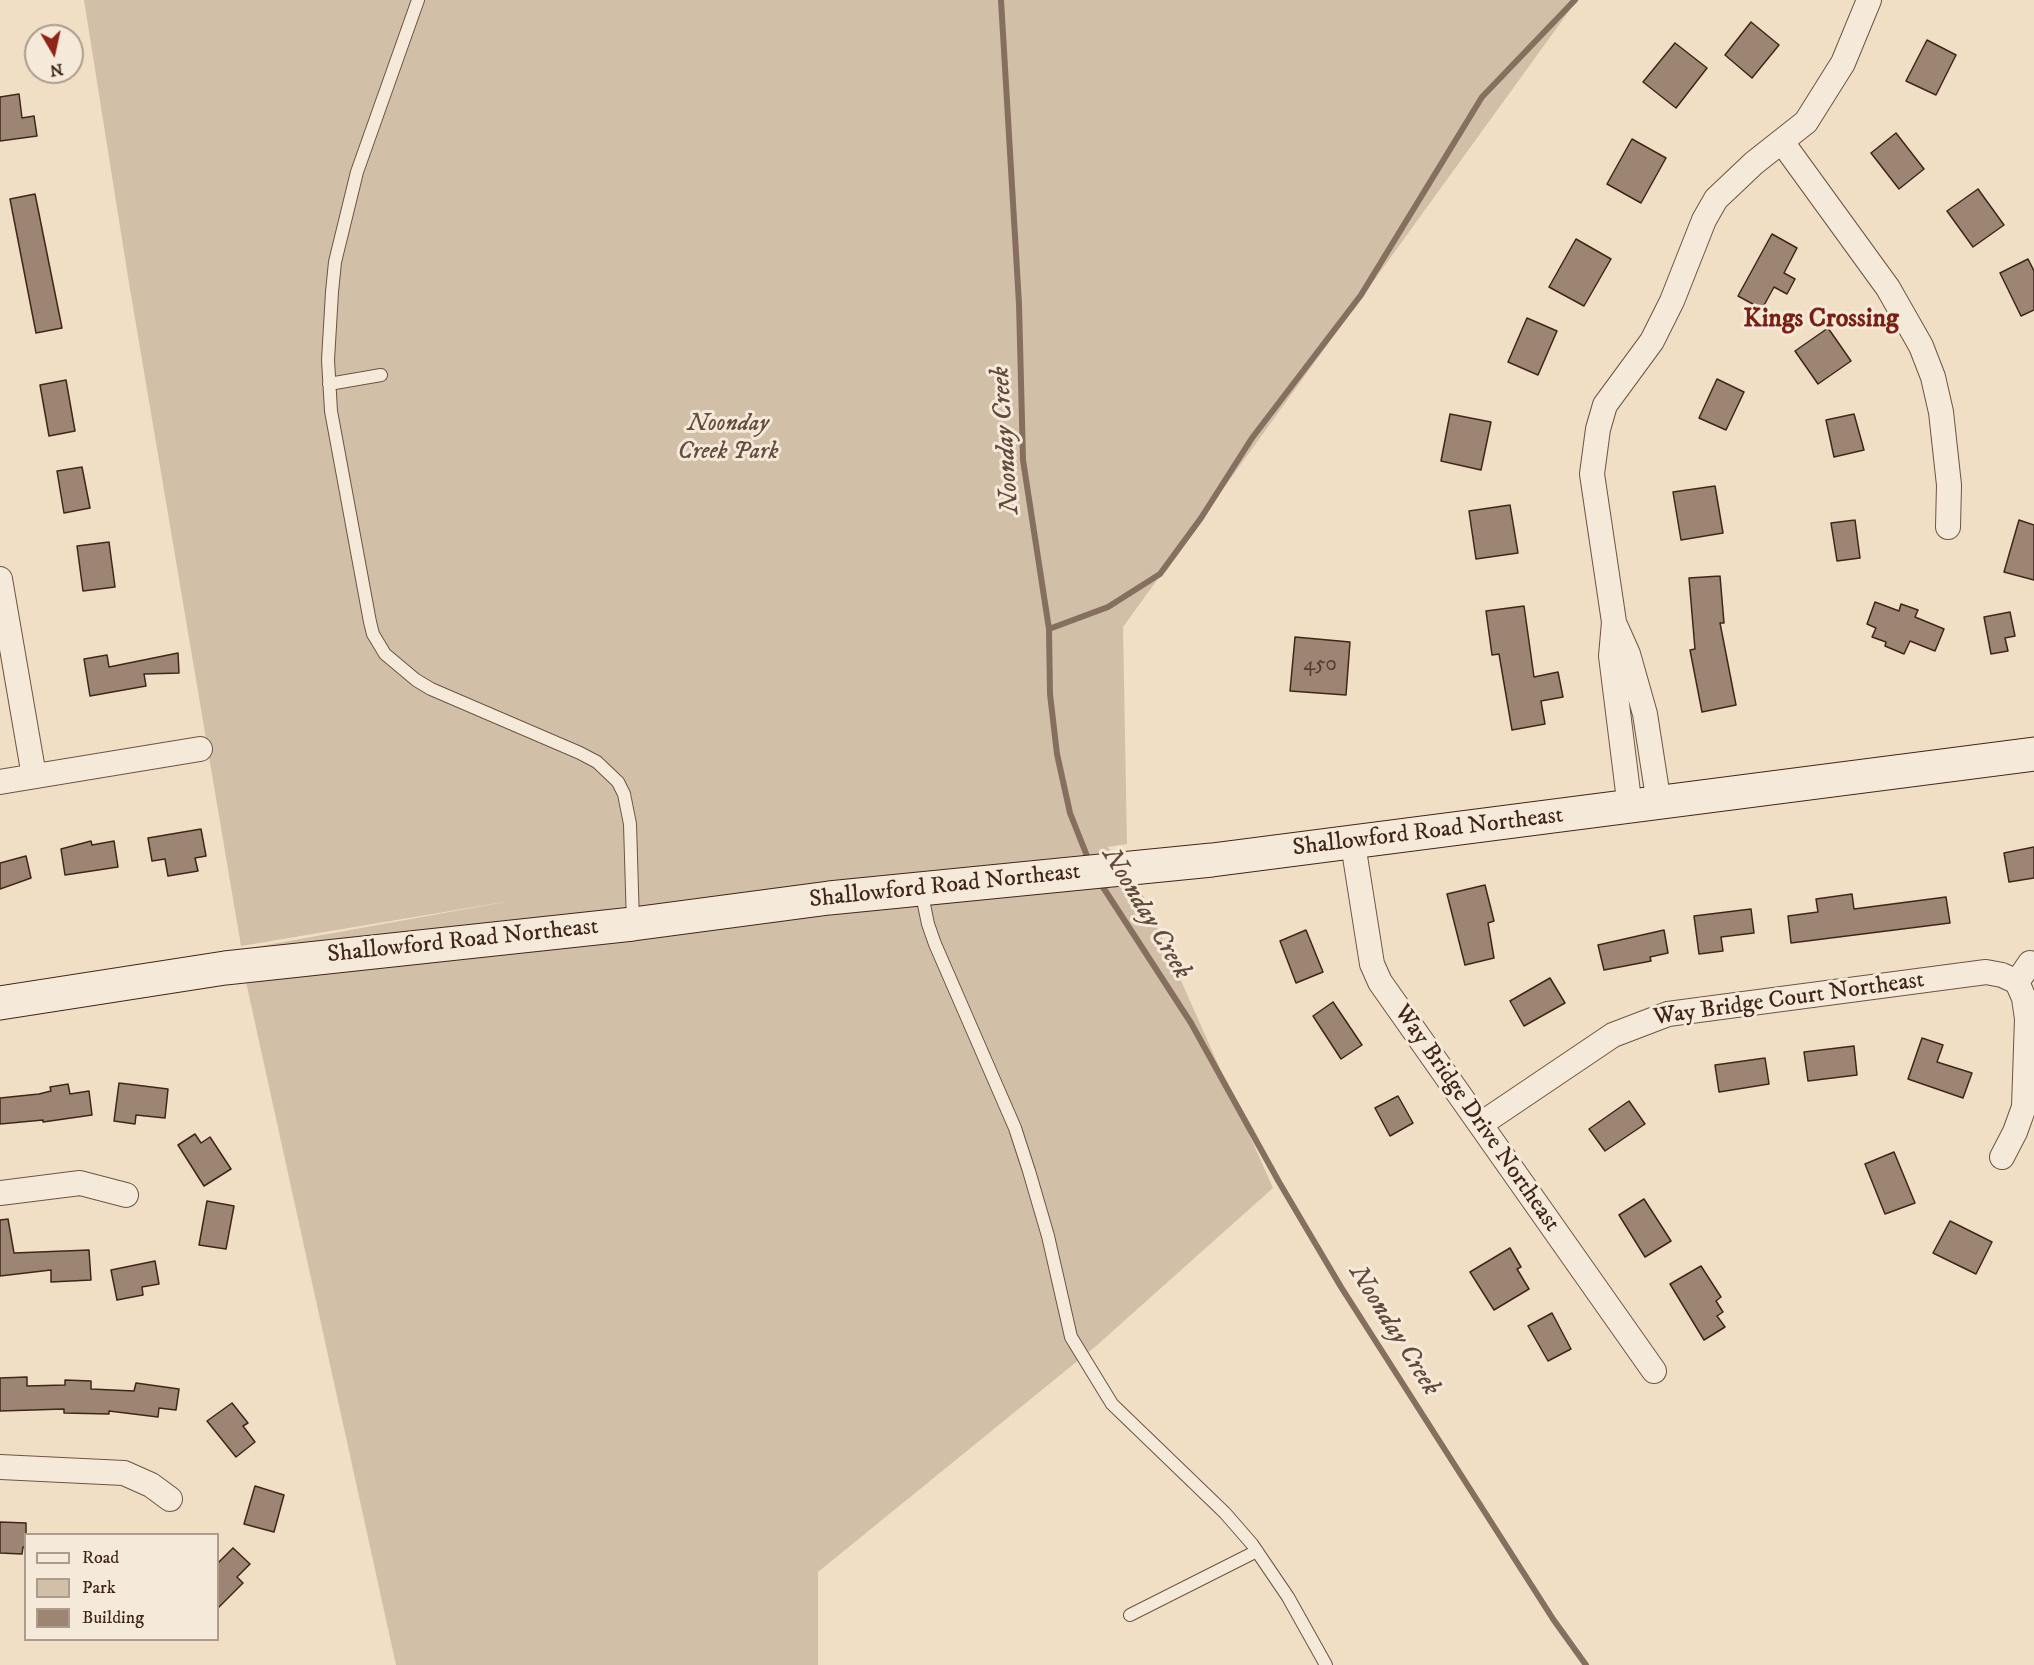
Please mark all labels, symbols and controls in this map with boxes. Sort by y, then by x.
north arrow [24,24,84,84]
text: N [48,59,65,81]
district label: Kings Crossing [1743,305,1899,337]
water label: Noonday Creek [986,365,1028,515]
park label: Noonday Creek Park [678,411,778,467]
house number: 450 [1303,653,1337,679]
street label: Shallowford Road Northeast [1291,802,1565,864]
water label: Noonday Creek [1094,843,1196,985]
street label: Shallowford Road Northeast [808,858,1082,916]
street label: Shallowford Road Northeast [326,913,600,971]
street label: Way Bridge Court Northeast [1652,967,1926,1033]
street label: Way Bridge Drive Northeast [1387,1000,1565,1238]
water label: Noonday Creek [1341,1260,1445,1402]
legend [24,1533,219,1641]
text: Road [82,1547,119,1569]
text: Park [82,1577,116,1599]
text: Building [82,1607,144,1629]

